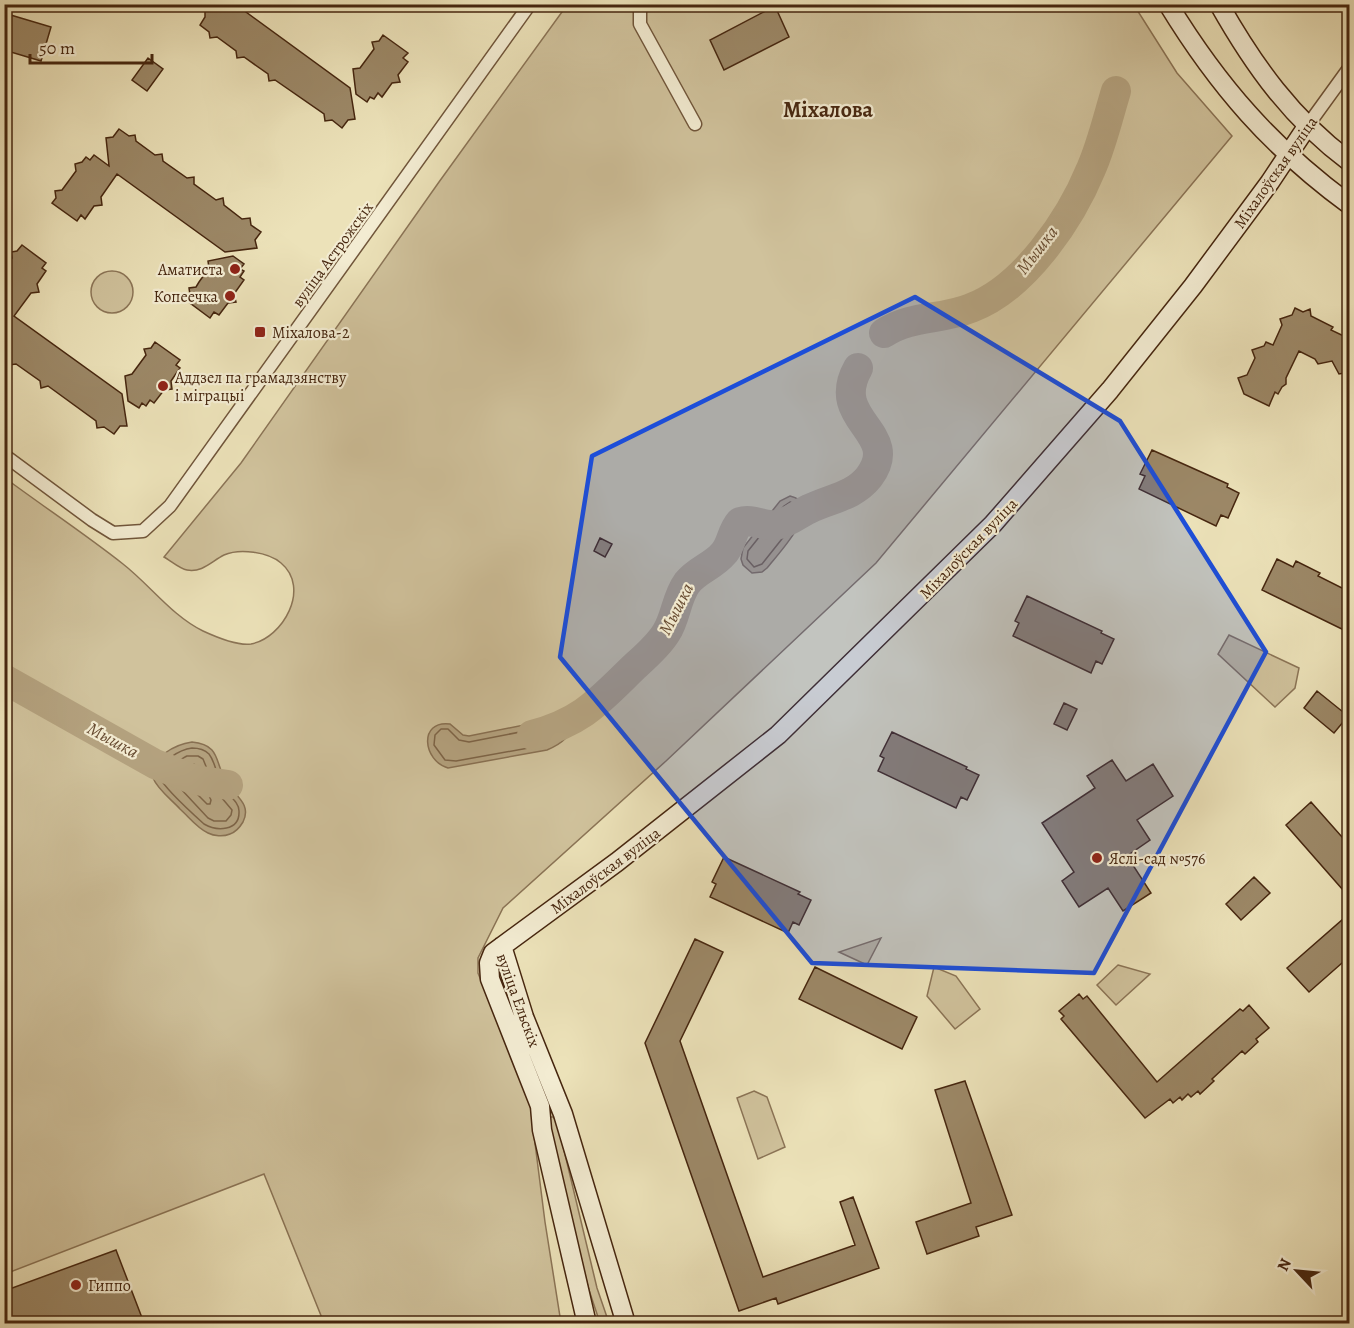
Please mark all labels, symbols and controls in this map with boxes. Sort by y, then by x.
scale bar [30,27,152,65]
text: 50 m [39,36,75,60]
district label: Міхалова [783,95,874,125]
street label: Міхалоўская вуліца [1229,112,1323,233]
street label: вуліца Астрожскіх [287,197,379,312]
water label: Мышка [1011,221,1063,279]
place label: Аматиста [157,259,224,281]
marker: Аматиста [228,262,242,276]
place label: Копеечка [153,286,219,308]
marker: Копеечка [223,289,237,303]
place label: Міхалова-2 [272,322,350,344]
marker: Міхалова-2 [253,325,267,339]
place label: Аддзел па грамадзянству і міграцыі [174,367,347,407]
marker: Аддзел па грамадзянству і міграцыі [156,379,170,393]
street label: Міхалоўская вуліца [915,493,1023,604]
water label: Мышка [653,579,699,639]
water label: Мышка [83,716,143,764]
street label: Міхалоўская вуліца [546,822,666,919]
place label: Яслі-сад №576 [1109,848,1205,870]
marker: Яслі-сад №576 [1090,851,1104,865]
street label: вуліца Ельскіх [491,950,545,1051]
north arrow [1267,1241,1327,1301]
text: N [1272,1254,1297,1275]
place label: Гиппо [88,1275,131,1297]
marker: Гиппо [69,1278,83,1292]

